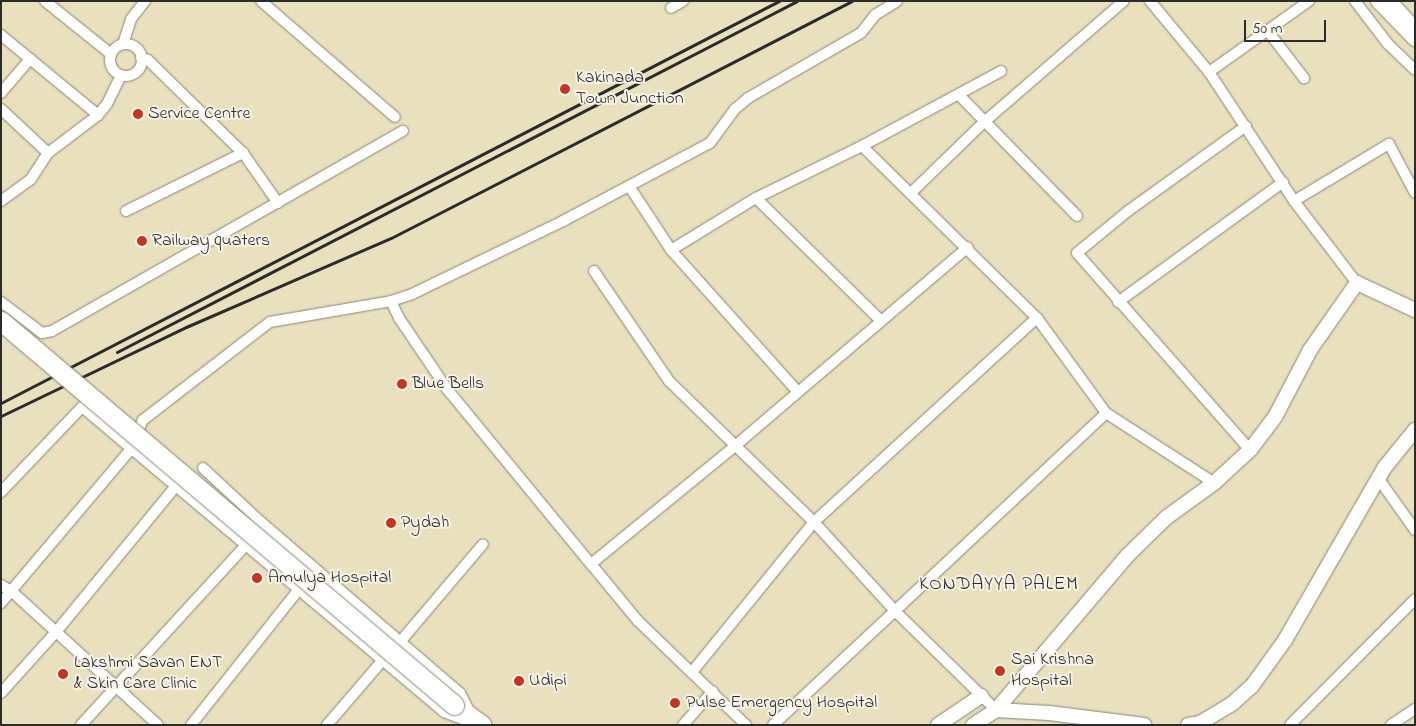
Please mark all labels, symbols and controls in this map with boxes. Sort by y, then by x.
scale bar [1246,10,1328,42]
text: 50 m [1252,18,1282,40]
place label: Kakinada Town Junction [576,68,684,110]
marker: Kakinada Town Junction [558,82,572,96]
place label: Service Centre [148,103,250,125]
marker: Service Centre [132,108,144,120]
place label: Railway quaters [152,230,270,252]
marker: Railway quaters [136,235,148,247]
place label: Blue Bells [412,373,484,395]
marker: Blue Bells [396,378,408,390]
place label: Pydah [401,512,449,534]
marker: Pydah [385,517,397,529]
place label: Amulya Hospital [268,567,391,589]
marker: Amulya Hospital [250,571,264,585]
district label: KONDAYYA PALEM [917,574,1081,596]
place label: Sai Krishna Hospital [1011,650,1094,692]
place label: Lakshmi Savan ENT & Skin Care Clinic [74,653,222,696]
marker: Sai Krishna Hospital [993,664,1007,678]
marker: Lakshmi Savan ENT & Skin Care Clinic [56,667,70,681]
place label: Udipi [529,670,567,692]
marker: Udipi [513,675,525,687]
place label: Pulse Emergency Hospital [686,692,877,714]
marker: Pulse Emergency Hospital [668,696,682,710]

